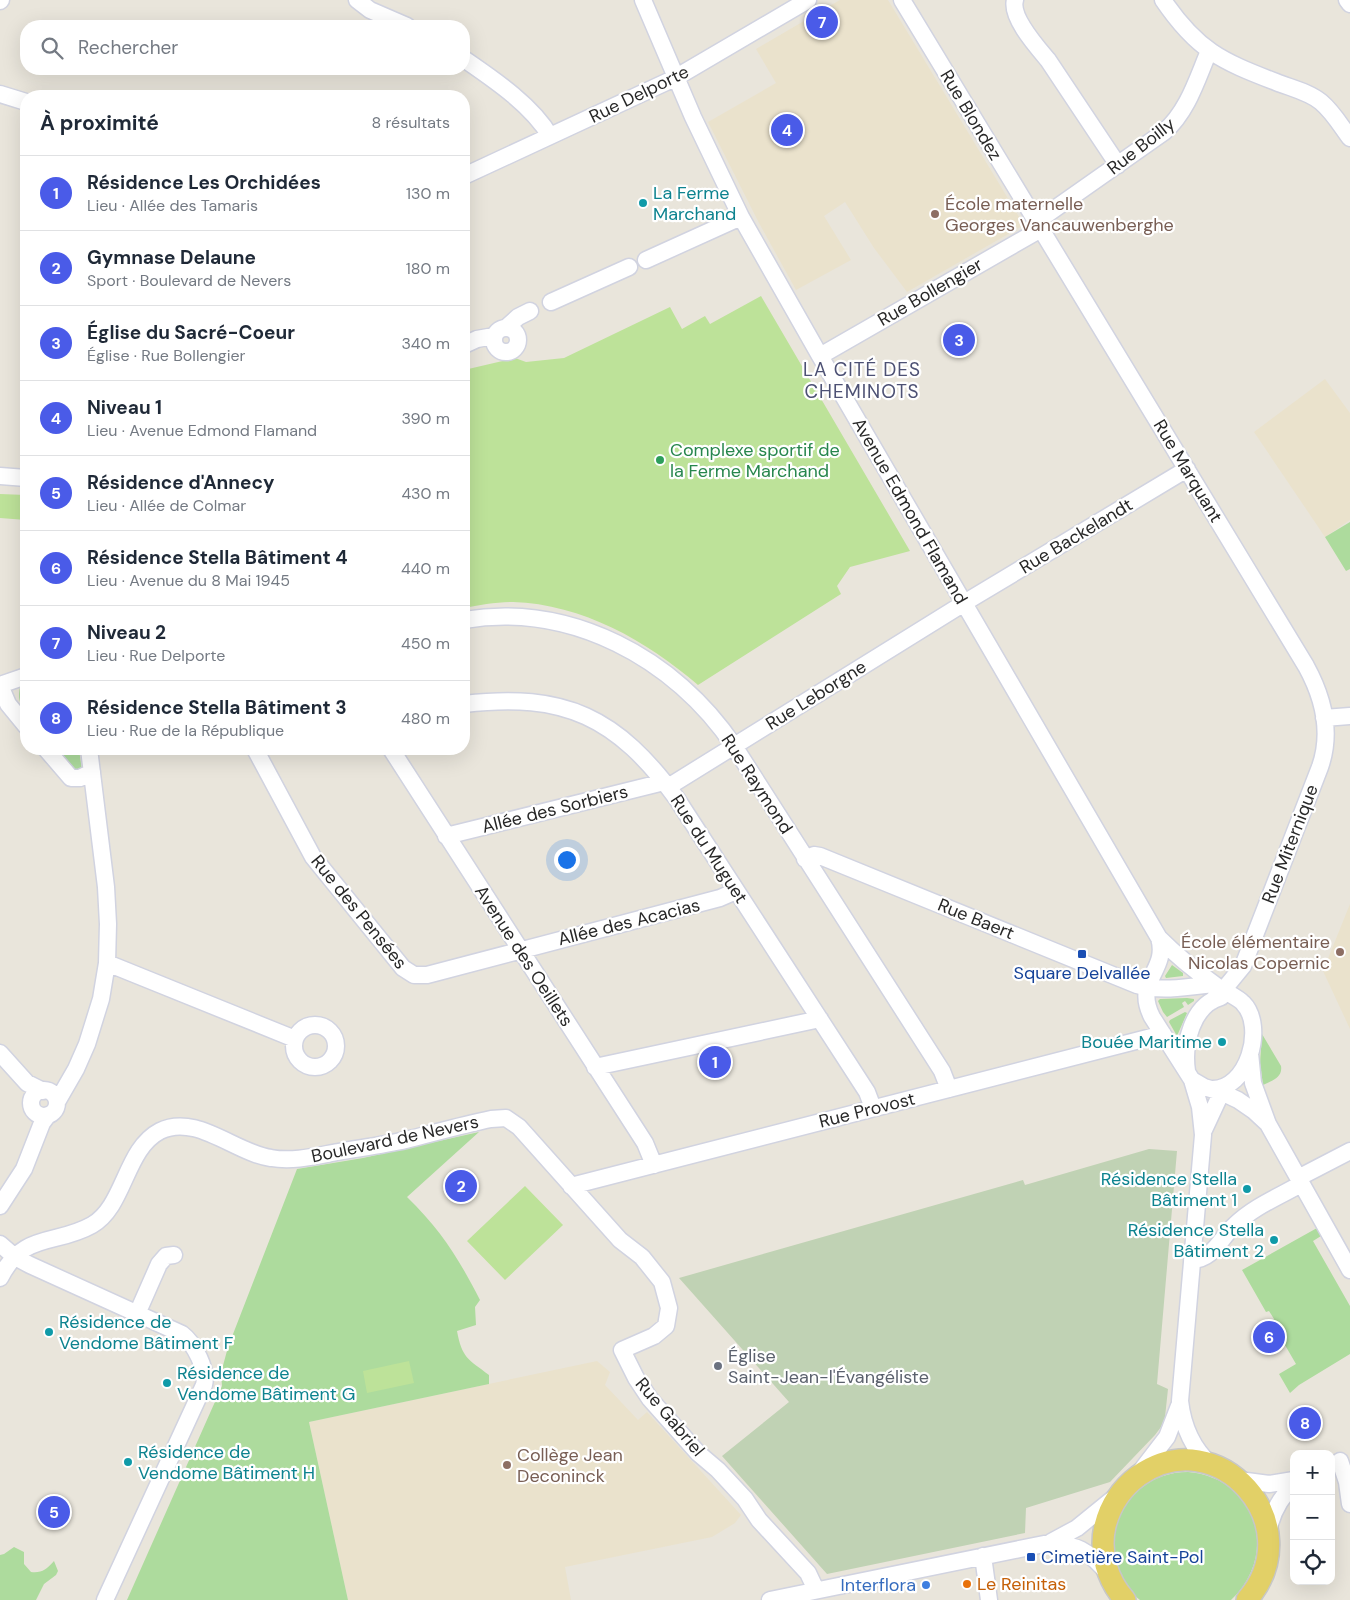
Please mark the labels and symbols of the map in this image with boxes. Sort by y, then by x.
pin: 7 [806,3,838,41]
street label: Rue Delporte [585,59,693,129]
street label: Rue Blondez [935,65,1007,165]
pin: 4 [771,111,803,149]
street label: Rue Boilly [1102,112,1180,180]
place label: La Ferme Marchand [653,181,736,226]
place label: École maternelle Georges Vancauwenberghe [945,192,1174,237]
marker: La Ferme Marchand [637,197,649,209]
marker: École maternelle Georges Vancauwenberghe [929,208,941,220]
street label: Rue Bollengier [873,252,987,332]
pin: 3 [943,321,975,359]
district label: LA CITÉ DES CHEMINOTS [803,357,921,404]
street label: Avenue Edmond Flamand [847,413,973,609]
street label: Rue Marquant [1148,415,1228,527]
place label: Complexe sportif de la Ferme Marchand [670,438,840,483]
marker: Complexe sportif de la Ferme Marchand [654,454,666,466]
street label: Rue Backelandt [1015,493,1137,579]
street label: Rue Leborgne [761,655,871,735]
street label: Rue Raymond [716,730,798,838]
street label: Allée des Sorbiers [479,779,631,839]
street label: Rue Miternique [1256,781,1324,907]
street label: Rue du Muguet [665,790,753,908]
your location [554,847,580,873]
street label: Rue des Pensées [306,850,412,974]
street label: Avenue des Oeillets [469,881,579,1031]
street label: Allée des Acacias [555,893,703,951]
street label: Rue Baert [934,893,1018,945]
place label: École élémentaire Nicolas Copernic [1181,930,1330,975]
marker: École élémentaire Nicolas Copernic [1334,946,1346,958]
marker: Square Delvallée [1076,948,1088,960]
place label: Square Delvallée [1013,961,1151,985]
place label: Bouée Maritime [1081,1030,1212,1054]
marker: Bouée Maritime [1216,1036,1228,1048]
pin: 1 [699,1043,731,1081]
street label: Rue Provost [816,1086,918,1134]
street label: Boulevard de Nevers [309,1110,481,1168]
pin: 2 [445,1167,477,1205]
place label: Résidence Stella Bâtiment 1 [1101,1167,1237,1212]
marker: Résidence Stella Bâtiment 1 [1241,1183,1253,1195]
place label: Résidence Stella Bâtiment 2 [1128,1218,1264,1263]
marker: Résidence Stella Bâtiment 2 [1268,1234,1280,1246]
place label: Résidence de Vendome Bâtiment F [59,1310,234,1355]
pin: 6 [1253,1318,1285,1356]
marker: Résidence de Vendome Bâtiment F [43,1326,55,1338]
place label: Église Saint-Jean-l'Évangéliste [728,1344,929,1389]
marker: Église Saint-Jean-l'Évangéliste [712,1360,724,1372]
place label: Résidence de Vendome Bâtiment G [177,1361,355,1406]
street label: Rue Gabriel [630,1373,710,1461]
marker: Résidence de Vendome Bâtiment G [161,1377,173,1389]
pin: 8 [1289,1404,1321,1442]
place label: Résidence de Vendome Bâtiment H [138,1440,315,1485]
place label: Collège Jean Deconinck [517,1443,623,1488]
marker: Résidence de Vendome Bâtiment H [122,1456,134,1468]
marker: Collège Jean Deconinck [501,1459,513,1471]
pin: 5 [38,1493,70,1531]
place label: Cimetière Saint-Pol [1041,1545,1203,1569]
marker: Cimetière Saint-Pol [1025,1551,1037,1563]
place label: Le Reinitas [977,1572,1066,1596]
place label: Interflora [841,1573,916,1597]
marker: Le Reinitas [961,1578,973,1590]
marker: Interflora [920,1579,932,1591]

